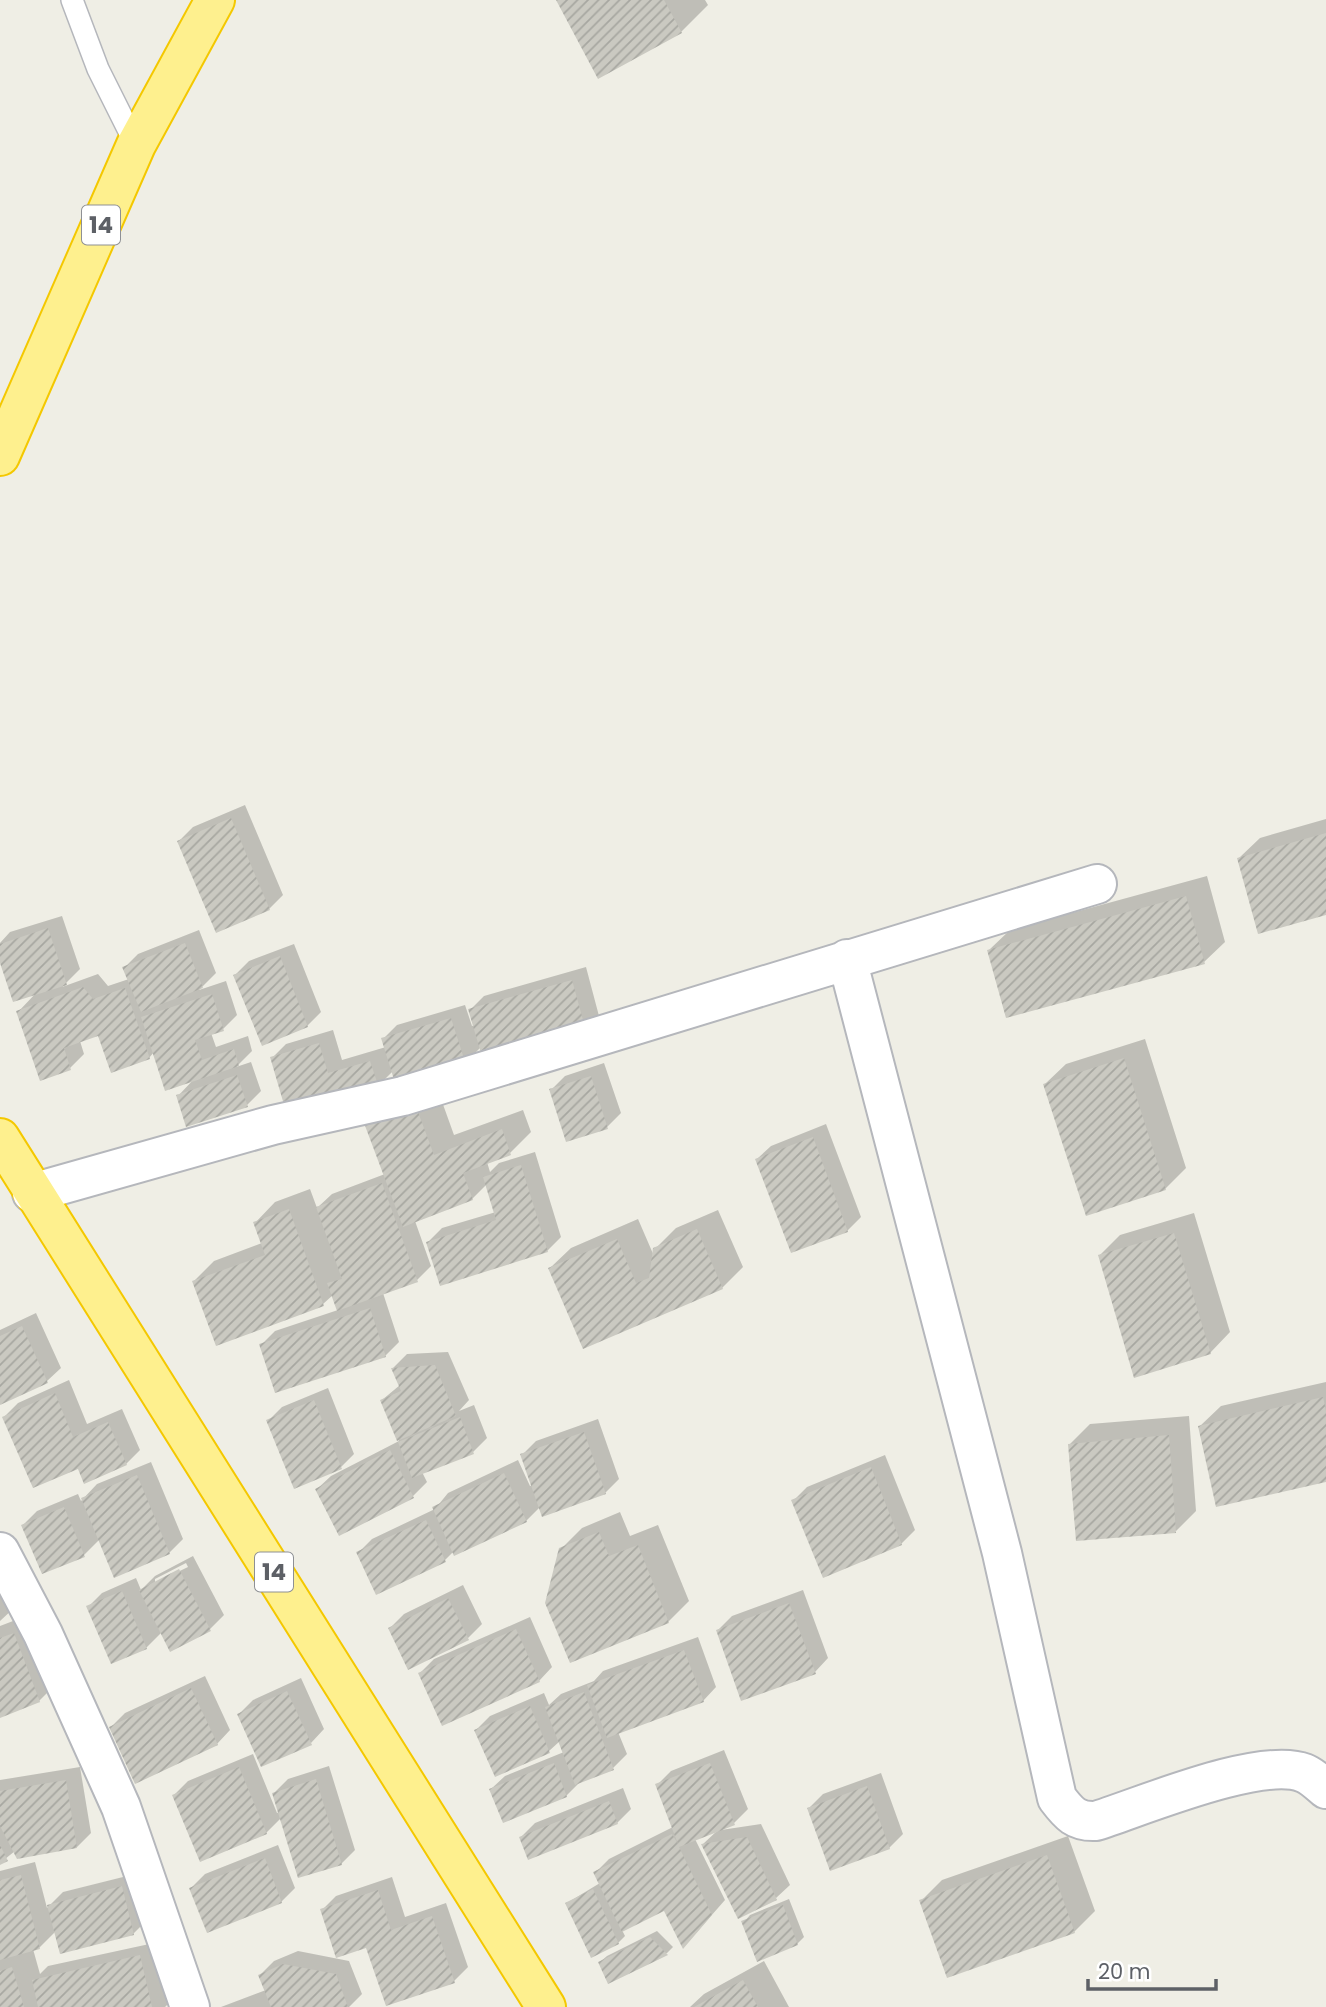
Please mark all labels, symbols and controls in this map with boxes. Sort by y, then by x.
road number: 14 [82,206,120,244]
road number: 14 [255,1553,293,1592]
scale bar [1088,1948,1216,1992]
text: 20 m [1098,1957,1151,1986]

